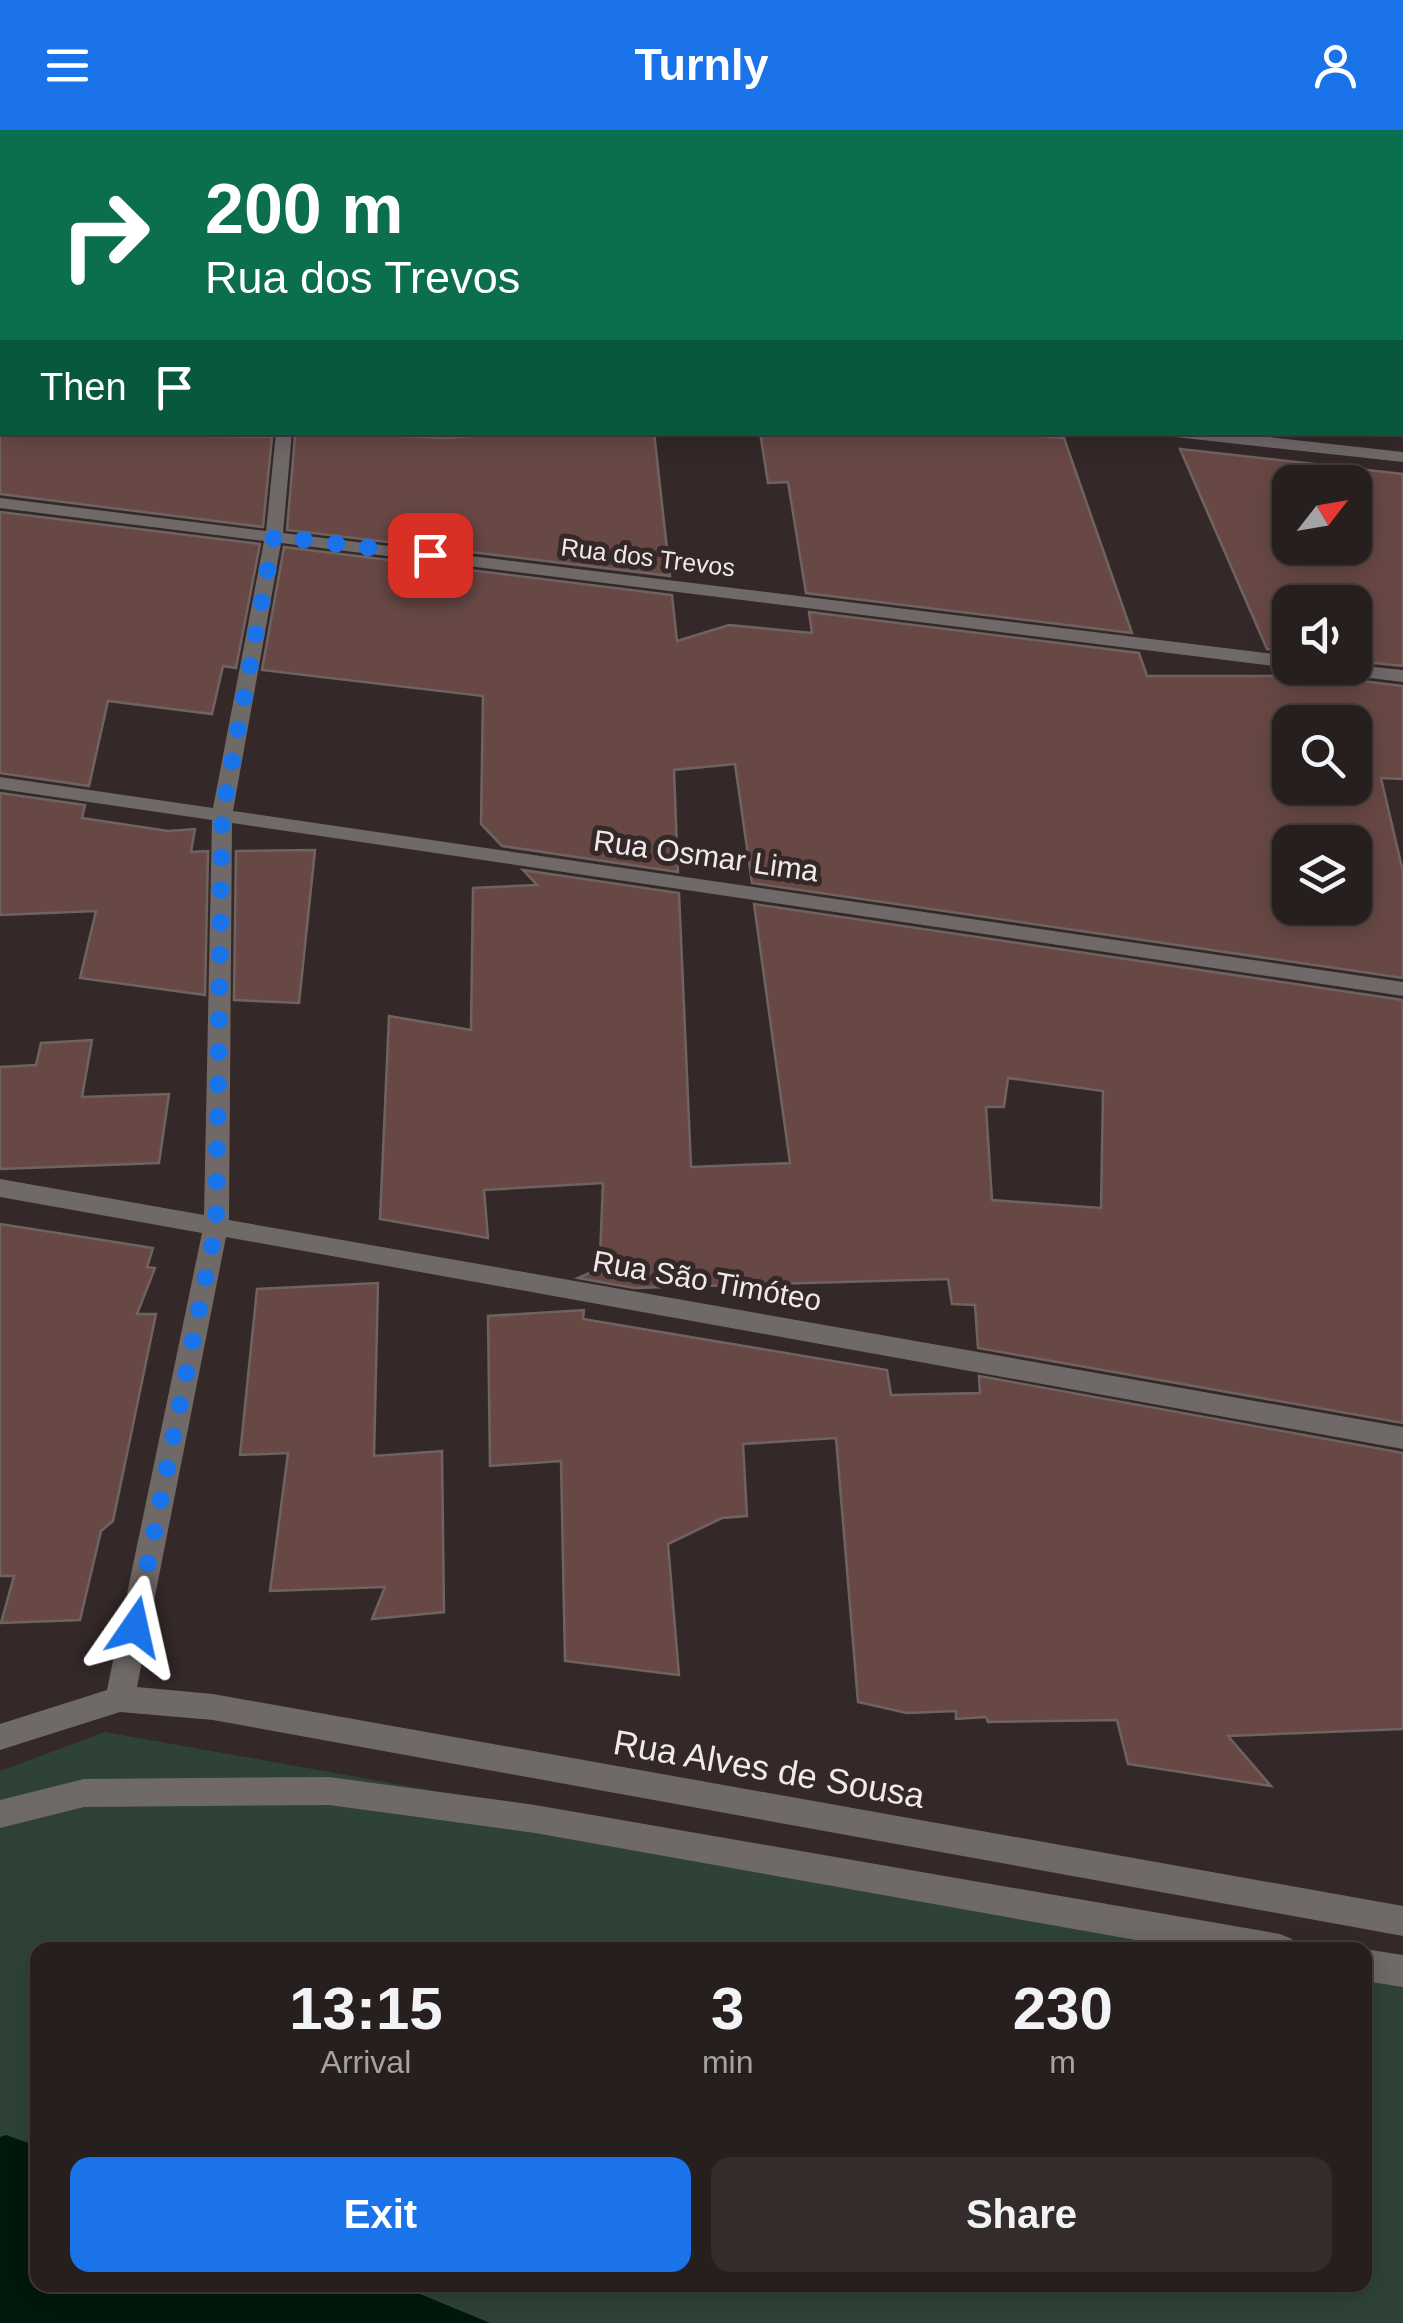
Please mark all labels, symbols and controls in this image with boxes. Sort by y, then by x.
icon: menu [40,38,95,93]
icon: person [1308,38,1363,93]
text: Turnly [634,39,769,90]
icon: right [40,170,170,300]
text: 200 m [205,170,403,248]
text: Rua dos Trevos [205,252,520,303]
icon: arrive [147,360,202,415]
text: Then [40,366,127,408]
north arrow [1272,465,1372,565]
map controls [1272,465,1372,925]
pin [388,513,473,598]
icon: arrive [403,528,458,583]
street label: Rua dos Trevos [559,532,737,582]
button: sound [1272,585,1372,685]
button: search [1272,705,1372,805]
street label: Rua Osmar Lima [592,823,821,888]
button: layers [1272,825,1372,925]
street label: Rua São Timóteo [590,1244,824,1317]
position arrow [83,1575,187,1679]
street label: Rua Alves de Sousa [610,1722,928,1815]
text: 13:15 [289,1975,443,2042]
text: 3 [711,1975,744,2042]
text: 230 [1013,1975,1113,2042]
text: Arrival [321,2044,411,2080]
text: min [702,2044,753,2080]
text: m [1049,2044,1076,2080]
button: Exit [70,2157,691,2272]
button: Share [711,2157,1332,2272]

